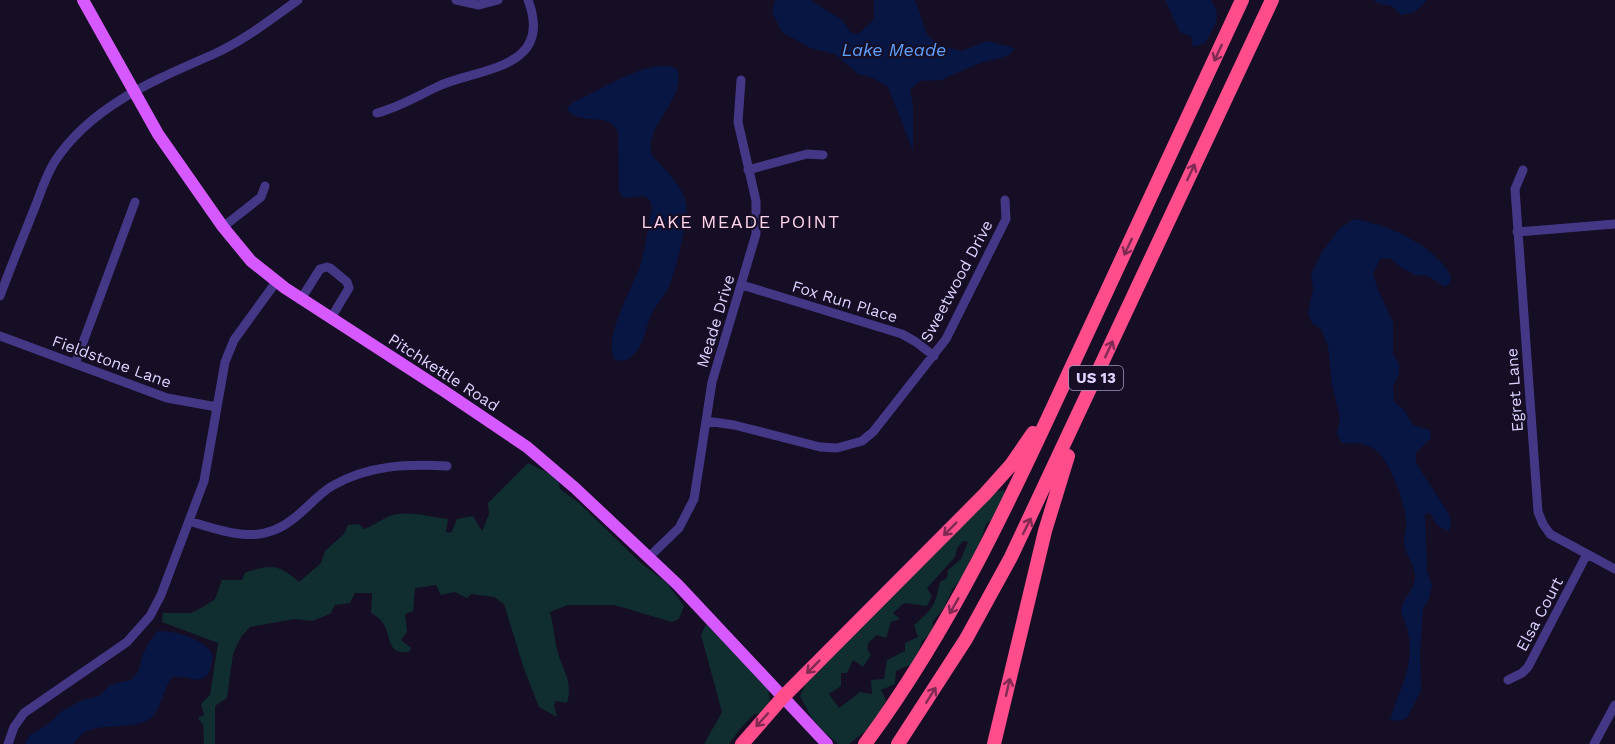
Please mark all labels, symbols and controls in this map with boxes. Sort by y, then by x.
water label: Lake Meade [842,39,946,60]
one-way arrow [1211,44,1223,62]
one-way arrow [1186,164,1198,182]
district label: LAKE MEADE POINT [641,211,841,232]
street label: Sweetwood Drive [916,217,997,346]
one-way arrow [1121,238,1133,256]
street label: Meade Drive [692,272,739,370]
street label: Fox Run Place [790,276,900,327]
street label: Pitchkettle Road [385,329,503,415]
street label: Fieldstone Lane [50,331,174,392]
one-way arrow [1105,340,1116,358]
street label: Egret Lane [1502,347,1527,432]
road number: US 13 [1069,366,1123,390]
one-way arrow [1021,517,1033,535]
one-way arrow [943,521,958,536]
street label: Elsa Court [1512,574,1567,654]
one-way arrow [948,597,960,614]
one-way arrow [806,660,820,675]
one-way arrow [1003,678,1014,697]
one-way arrow [925,687,937,704]
one-way arrow [755,712,769,727]

